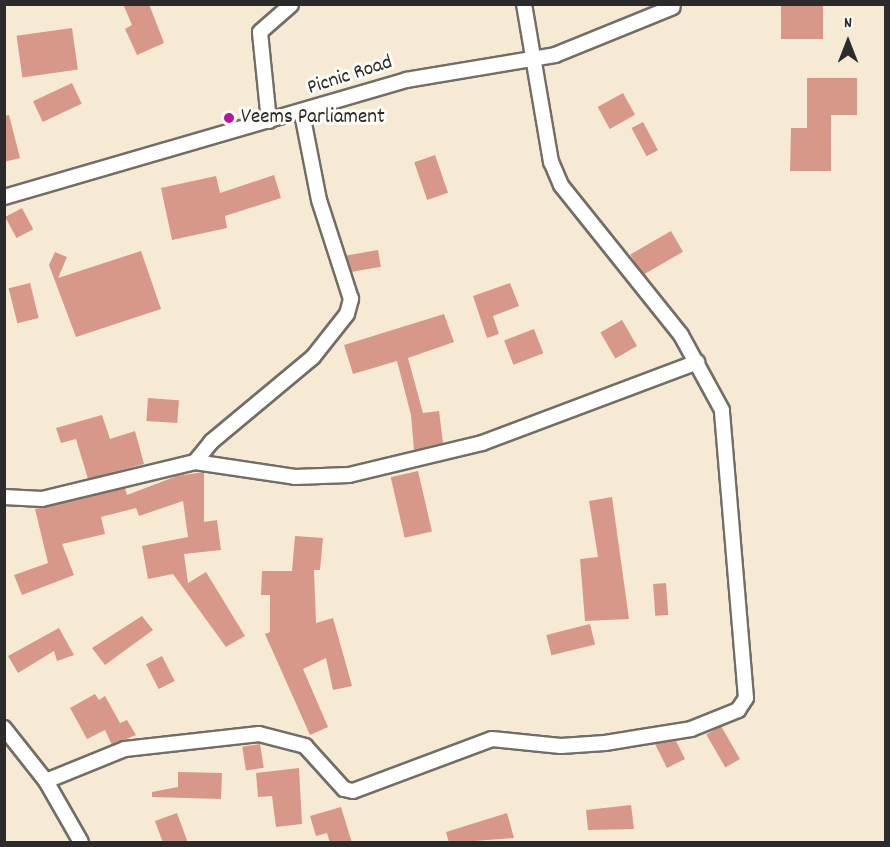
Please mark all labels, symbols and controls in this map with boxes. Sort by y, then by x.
north arrow [818,12,878,72]
text: N [844,12,852,35]
street label: Picnic Road [304,50,396,102]
place label: Veems Parliament [241,105,385,131]
marker: Veems Parliament [222,111,236,125]

